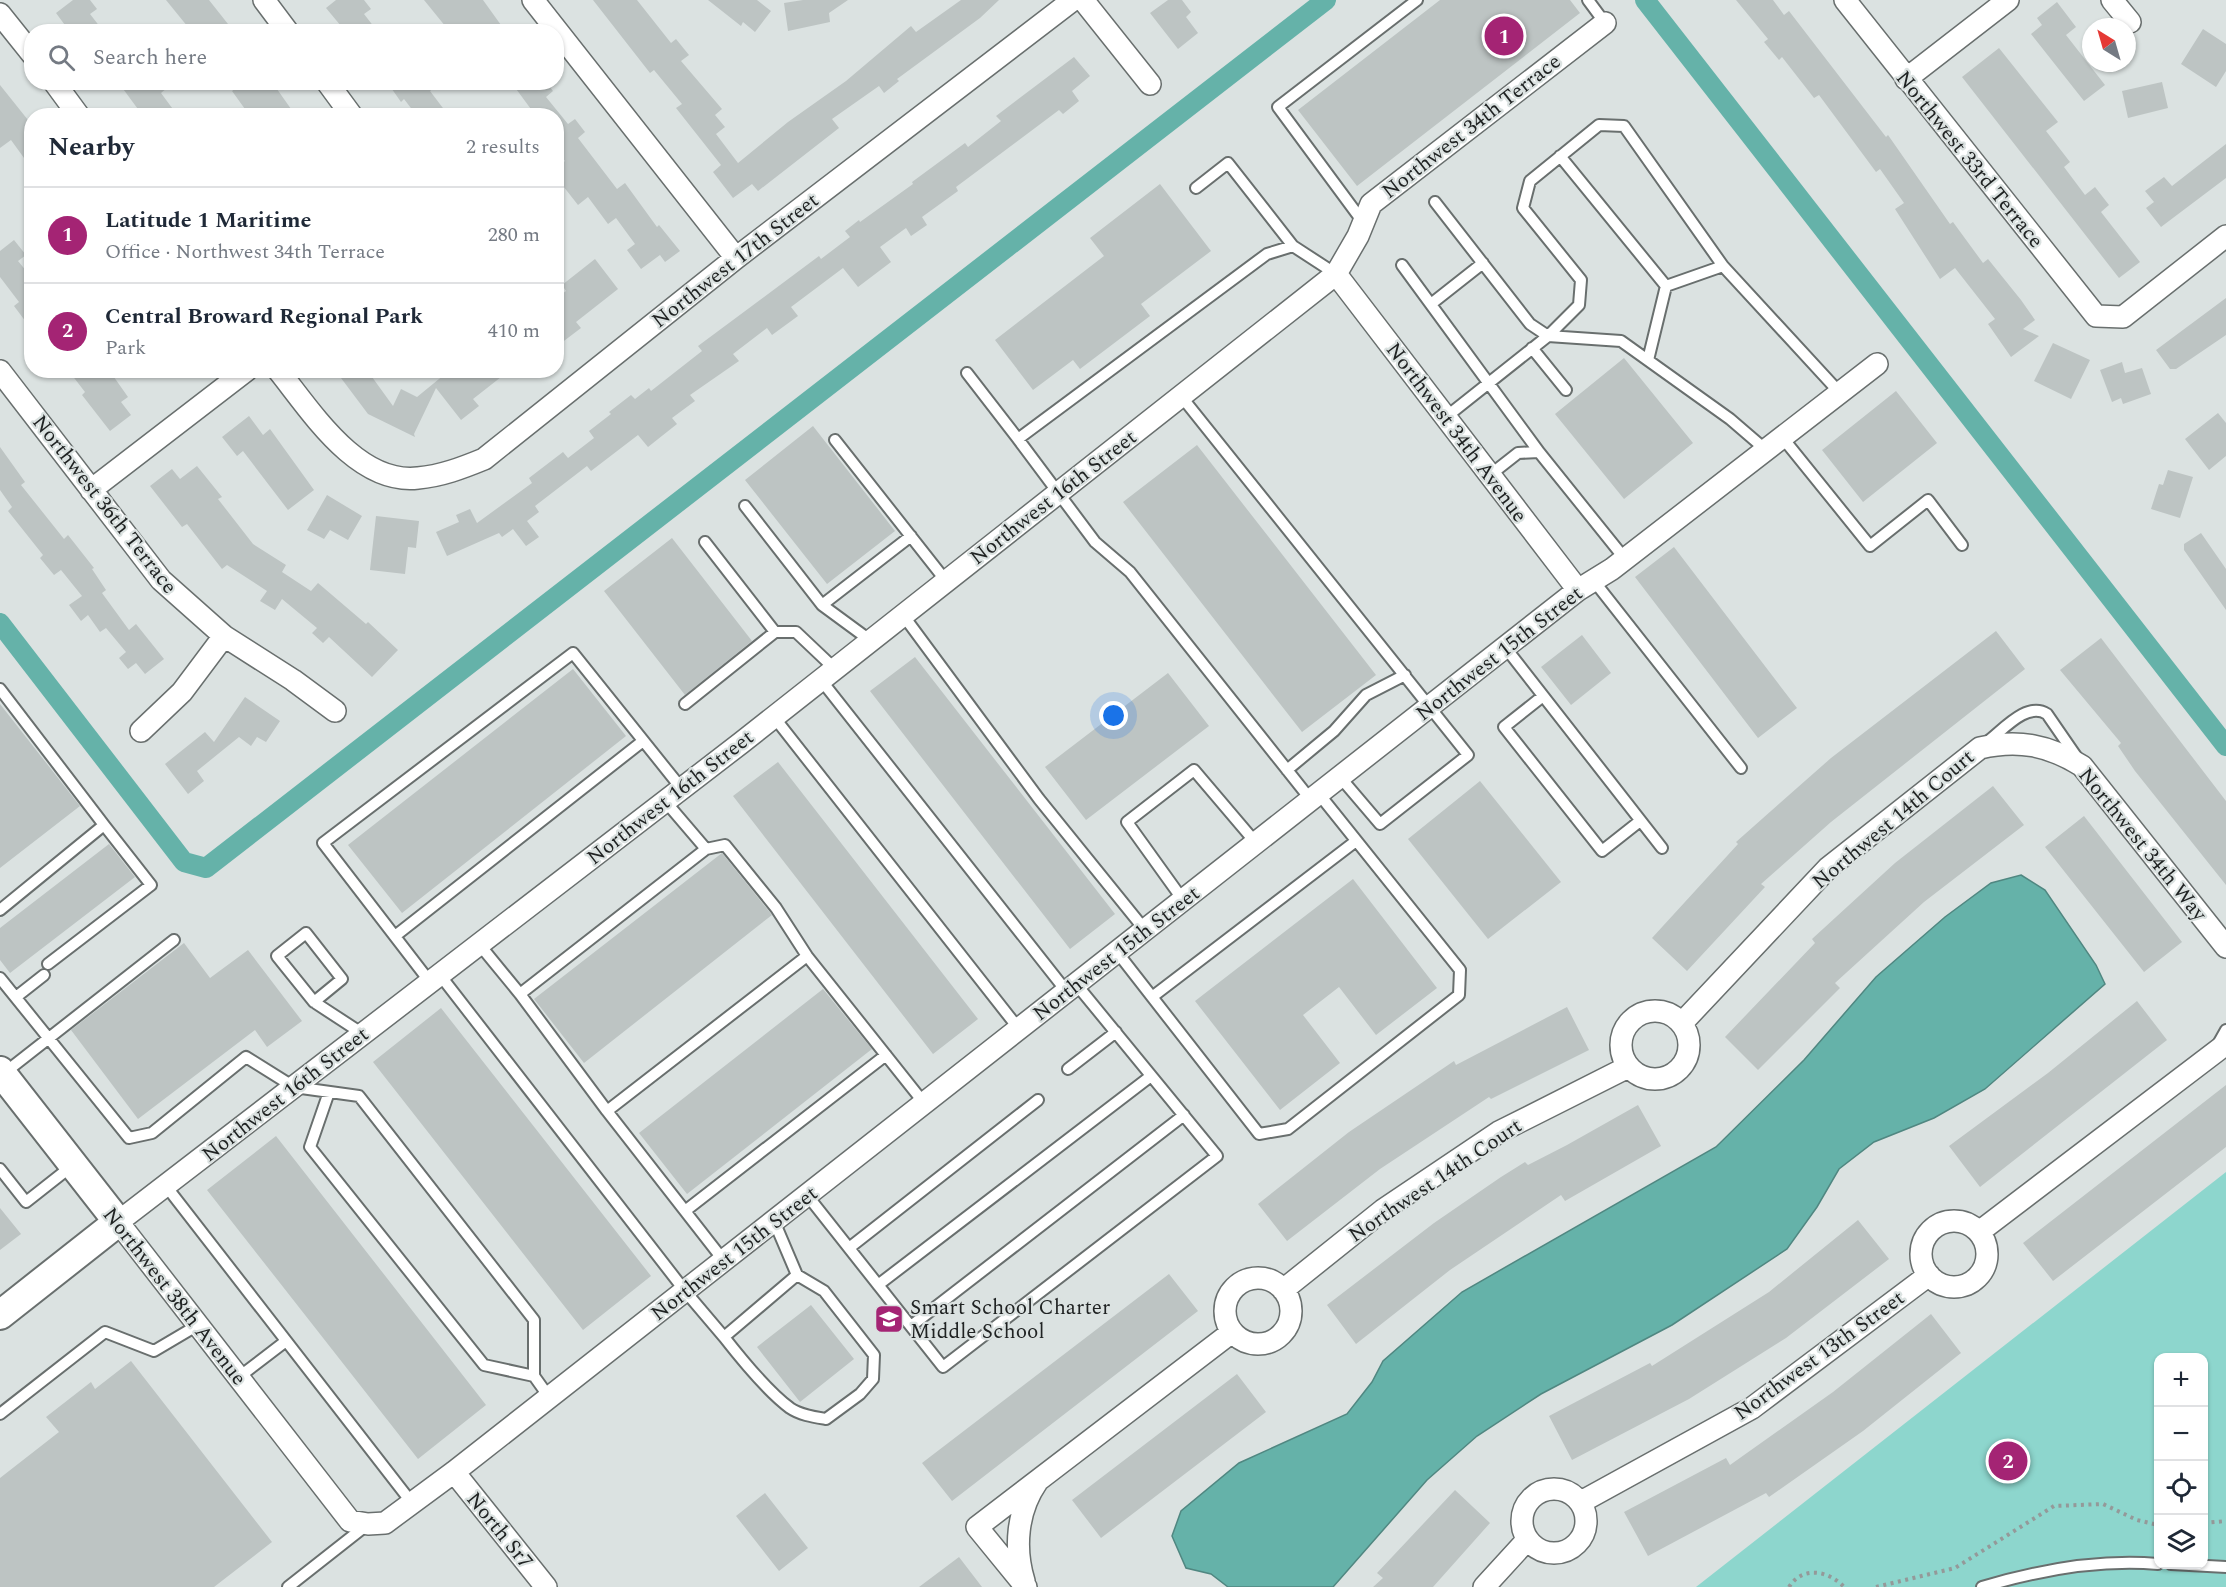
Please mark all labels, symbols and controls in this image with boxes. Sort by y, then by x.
pin: 1 [1484,14,1524,58]
north arrow [2082,18,2136,72]
search box [24,24,564,90]
icon: search [45,41,78,74]
text: Search here [93,41,207,74]
street label: Northwest 34th Terrace [1375,46,1568,207]
street label: Northwest 33rd Terrace [1887,64,2051,255]
text: Nearby [48,127,134,167]
text: 2 results [466,132,540,162]
street label: Northwest 17th Street [645,185,826,336]
text: Latitude 1 Maritime [105,204,311,237]
text: 1 [62,220,73,250]
text: 280 m [488,220,540,250]
text: Office · Northwest 34th Terrace [105,237,385,267]
text: Central Broward Regional Park [105,300,423,333]
text: 2 [62,316,73,346]
text: 410 m [488,316,540,346]
text: Park [105,333,146,363]
street label: Northwest 34th Avenue [1378,336,1535,530]
street label: Northwest 36th Terrace [24,408,185,601]
street label: Northwest 16th Street [963,422,1144,573]
street label: Northwest 15th Street [1409,578,1590,729]
your location [1099,701,1128,730]
street label: Northwest 16th Street [580,722,761,873]
street label: Northwest 14th Court [1805,742,1982,897]
street label: Northwest 34th Way [2070,761,2215,929]
street label: Northwest 15th Street [1026,878,1207,1029]
street label: Northwest 16th Street [195,1019,376,1170]
street label: Northwest 14th Court [1342,1111,1529,1251]
street label: Northwest 15th Street [644,1178,825,1329]
street label: Northwest 38th Avenue [94,1201,254,1393]
street label: Northwest 13th Street [1727,1283,1912,1429]
place label: Smart School Charter Middle School [910,1292,1110,1348]
school or university icon: Smart School Charter Middle School [873,1303,905,1335]
map controls [2154,1353,2208,1569]
button: + [2154,1353,2208,1407]
button: − [2154,1407,2208,1461]
pin: 2 [1988,1438,2028,1484]
button: locate [2154,1461,2208,1515]
street label: North Sr7 [458,1485,540,1576]
button: layers [2154,1515,2208,1569]

